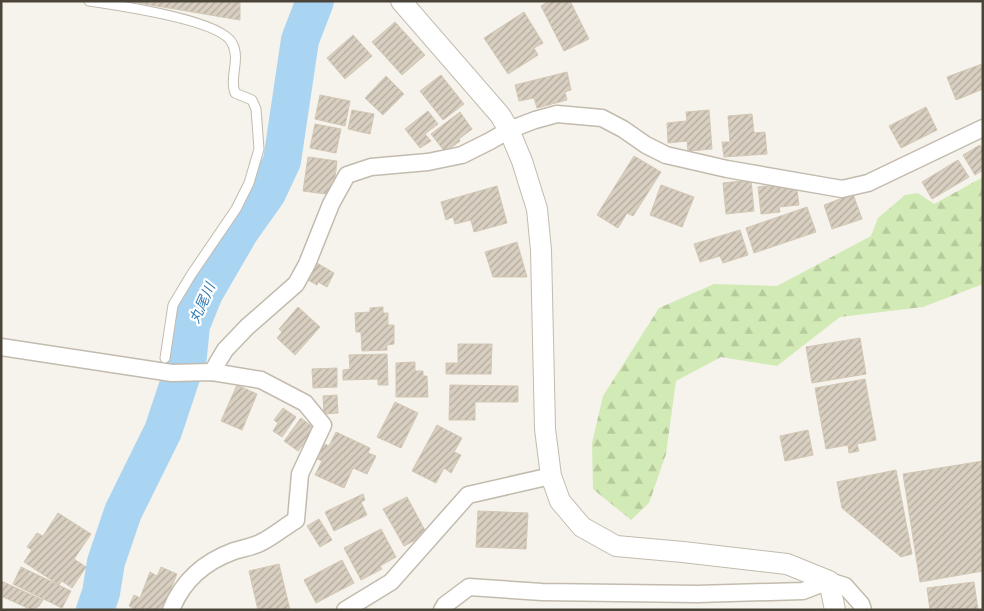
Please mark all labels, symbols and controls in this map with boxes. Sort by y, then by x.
water label: 丸尾川 [185,278,220,326]

